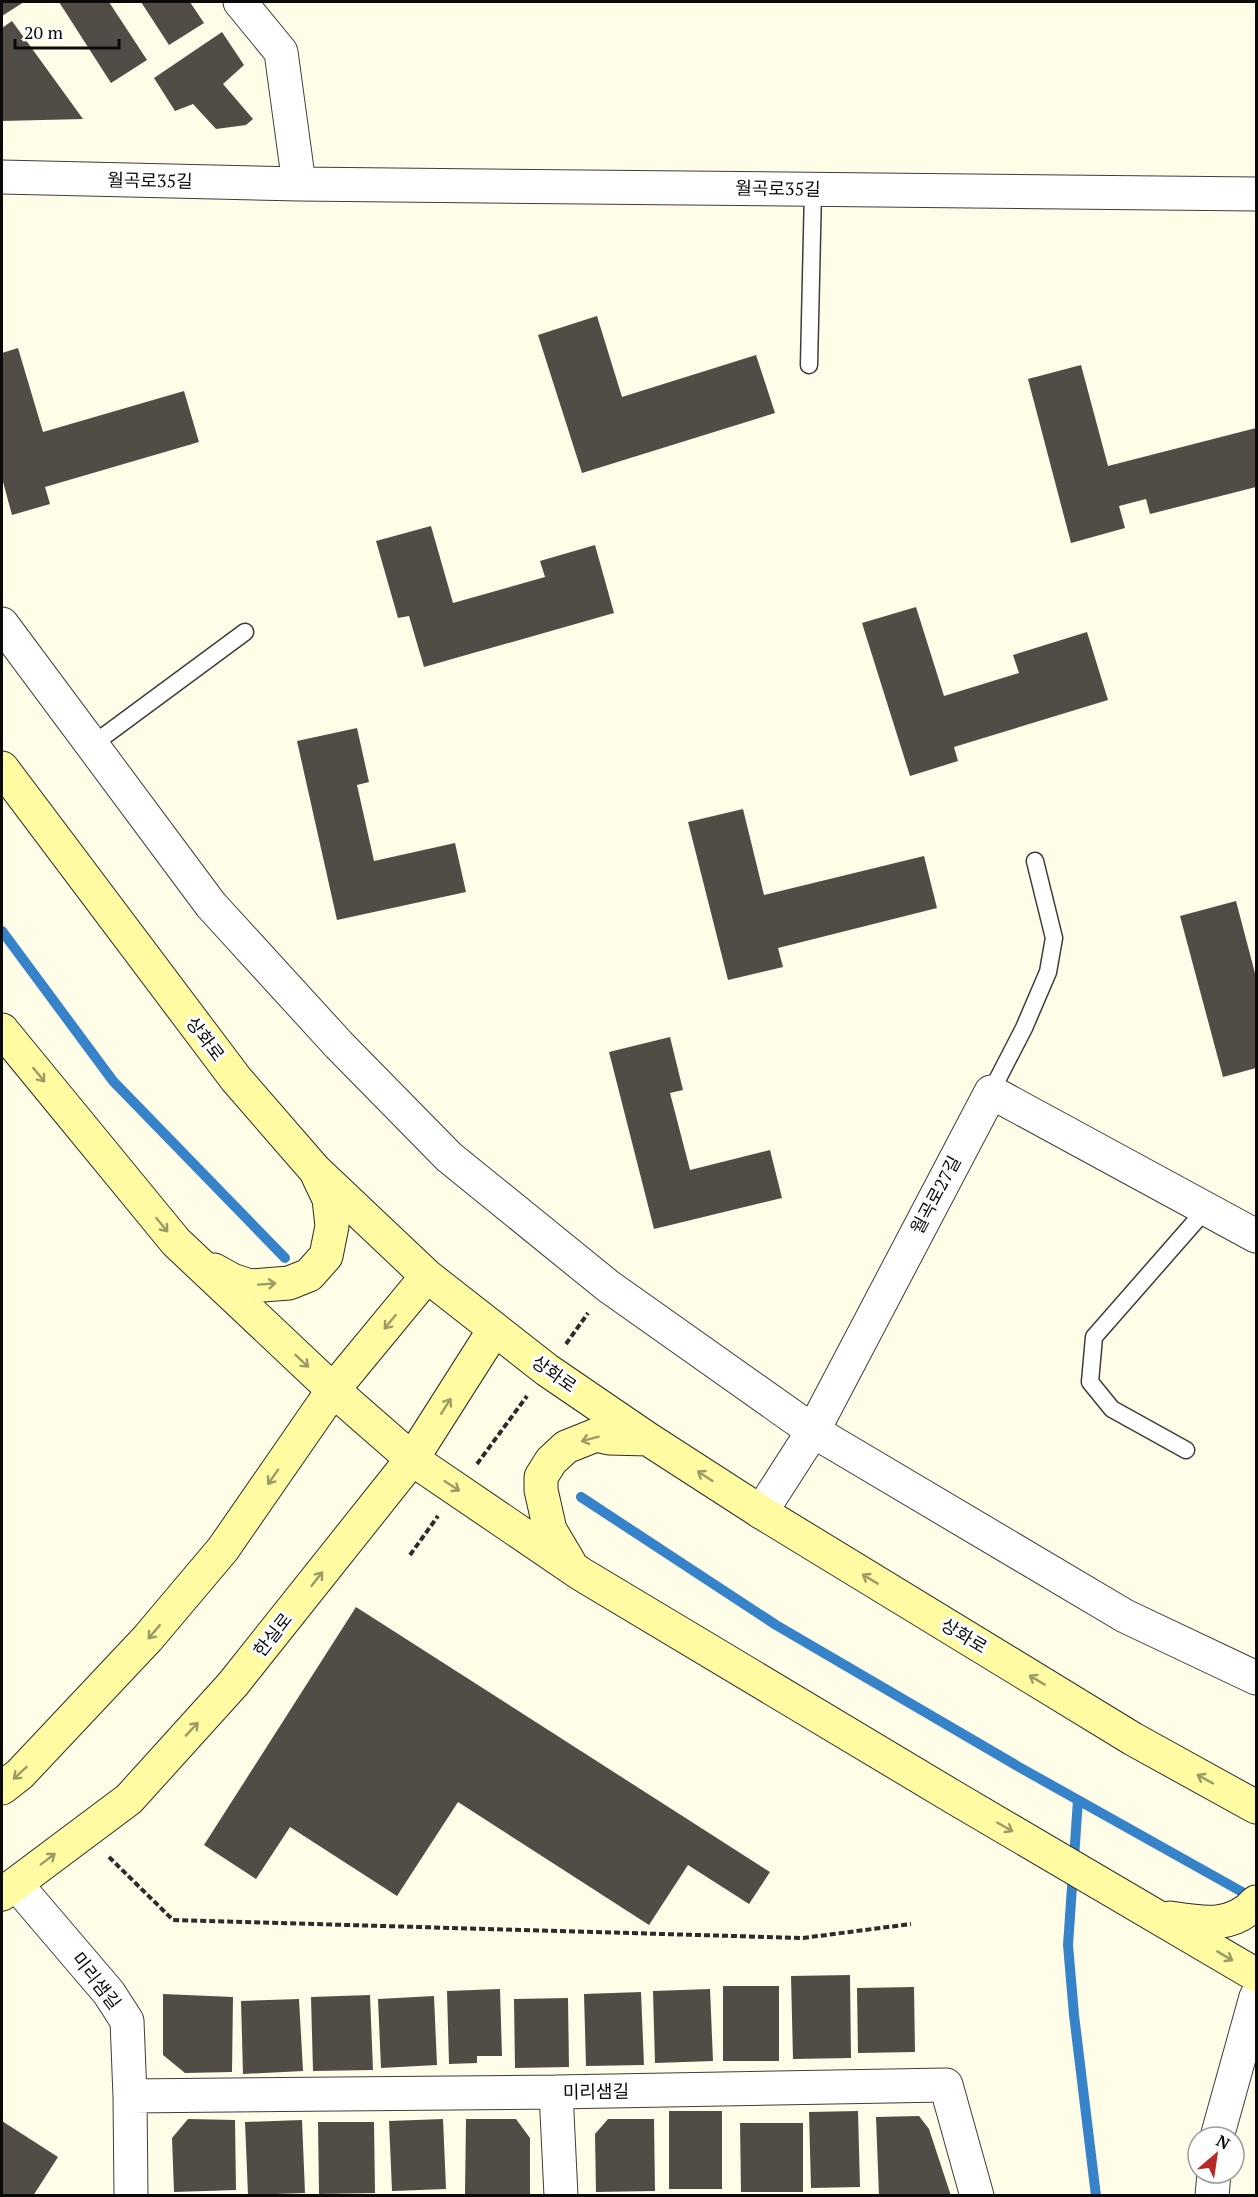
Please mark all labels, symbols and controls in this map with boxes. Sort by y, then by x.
scale bar [15,12,118,50]
text: 20 m [24,20,64,44]
street label: 월곡로35길 [107,167,193,193]
street label: 월곡로35길 [735,175,821,201]
street label: 상화로 [181,1011,230,1065]
one-way arrow [32,1067,45,1083]
street label: 월곡로27길 [904,1151,966,1238]
one-way arrow [156,1217,169,1233]
one-way arrow [256,1279,276,1290]
one-way arrow [384,1313,397,1329]
street label: 상화로 [527,1349,582,1397]
one-way arrow [295,1354,310,1368]
one-way arrow [440,1398,452,1415]
one-way arrow [581,1434,600,1445]
one-way arrow [267,1469,279,1485]
one-way arrow [697,1470,714,1482]
one-way arrow [443,1480,460,1492]
one-way arrow [310,1571,323,1587]
one-way arrow [862,1572,879,1585]
street label: 한실로 [247,1607,297,1661]
street label: 상화로 [937,1612,992,1658]
one-way arrow [147,1624,161,1639]
one-way arrow [1029,1674,1046,1686]
one-way arrow [185,1722,199,1737]
one-way arrow [13,1766,28,1780]
one-way arrow [1197,1772,1214,1784]
one-way arrow [997,1822,1014,1834]
one-way arrow [40,1853,56,1866]
street label: 미리샘길 [67,1947,127,2014]
one-way arrow [1216,1950,1233,1962]
street label: 미리샘길 [563,2078,629,2104]
north arrow [1186,2125,1246,2185]
text: N [1213,2129,1234,2154]

